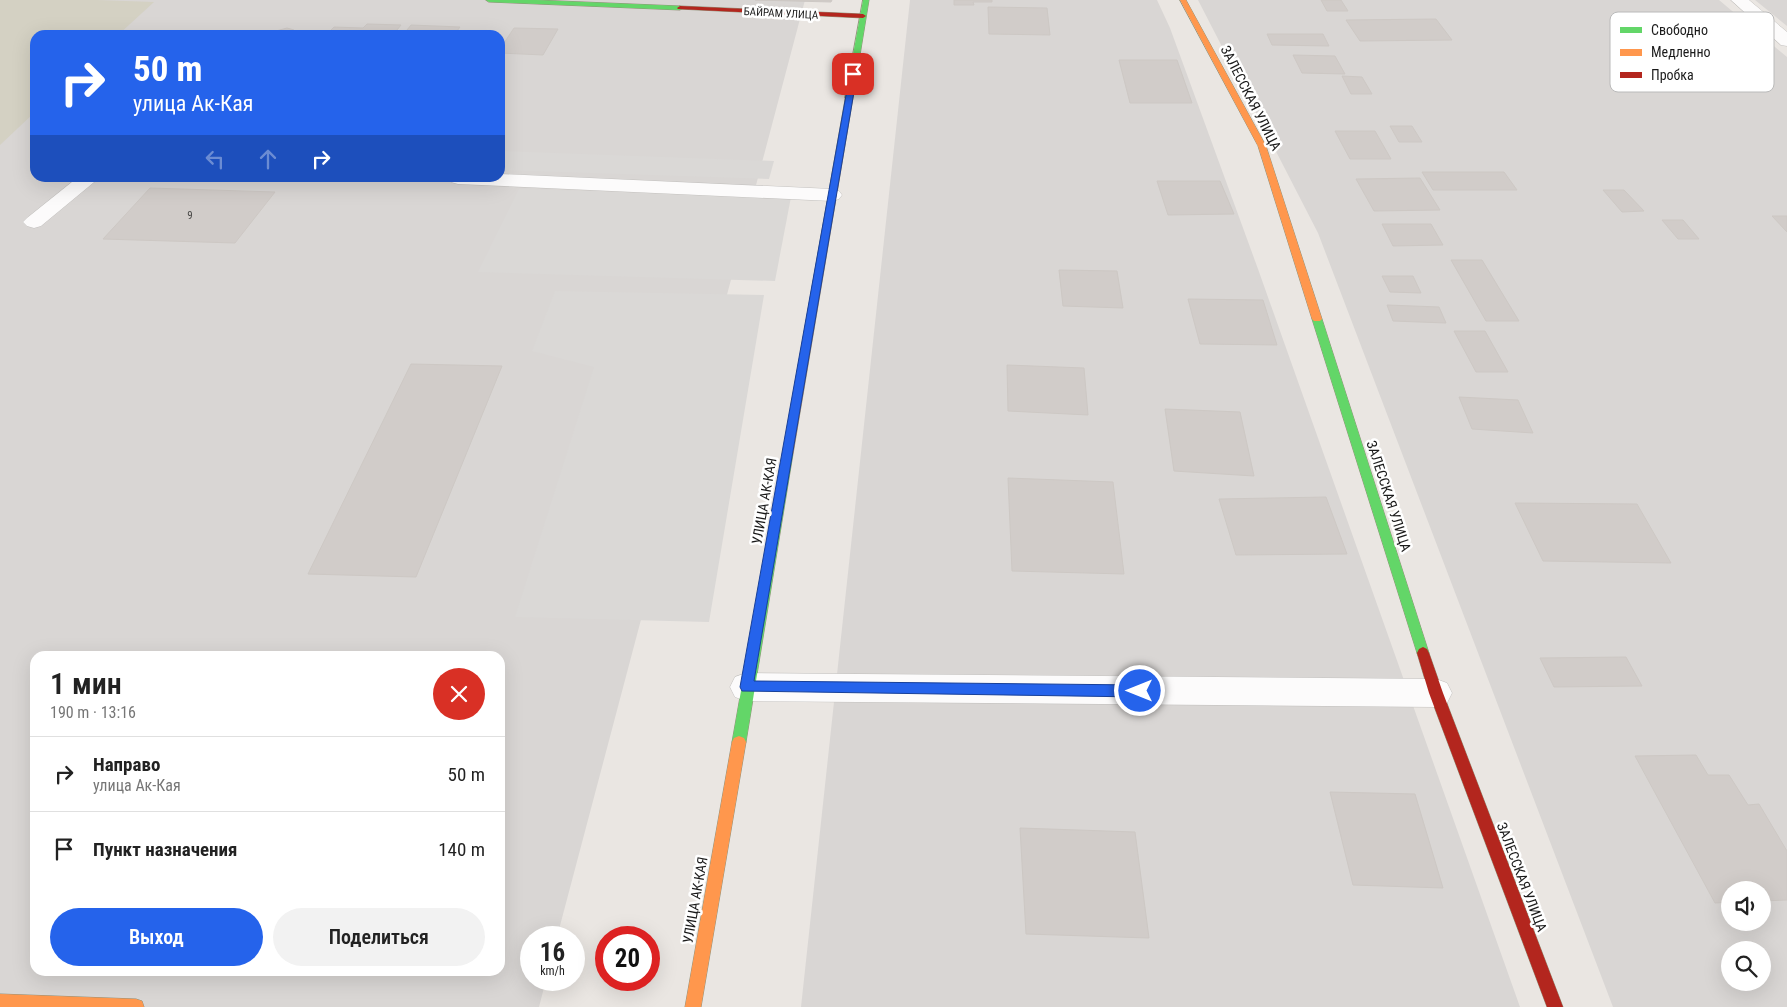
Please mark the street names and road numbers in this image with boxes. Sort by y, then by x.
street label: БАЙРАМ УЛИЦА [743,5,819,22]
street label: ЗАЛЕССКАЯ УЛИЦА [1218,43,1284,153]
street label: ЗАЛЕССКАЯ УЛИЦА [1364,439,1414,553]
street label: УЛИЦА АК-КАЯ [749,456,779,546]
street label: ЗАЛЕССКАЯ УЛИЦА [1494,820,1550,934]
street label: УЛИЦА АК-КАЯ [680,855,710,945]

